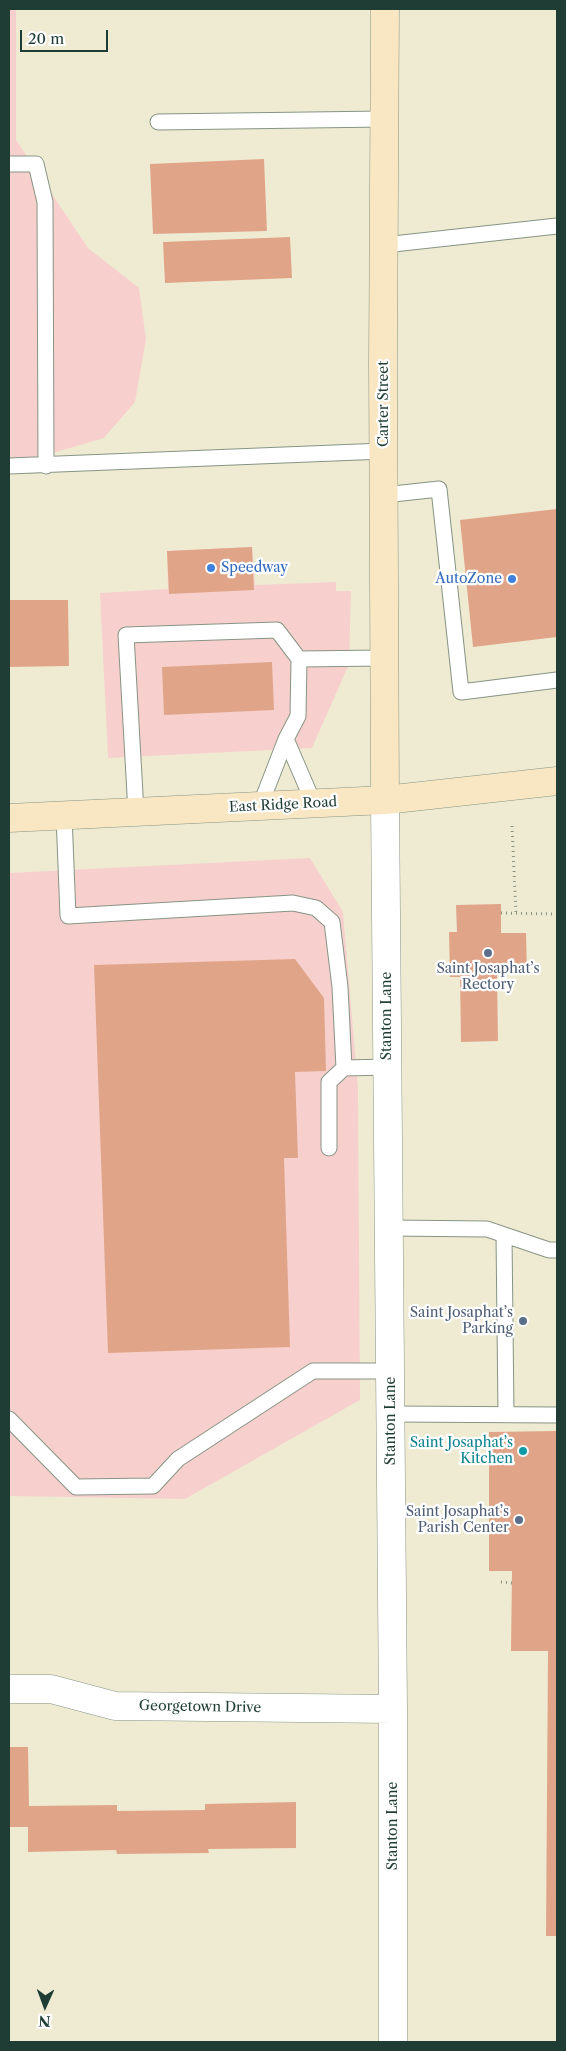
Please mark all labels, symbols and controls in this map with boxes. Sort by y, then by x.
scale bar [22,20,110,52]
text: 20 m [28,29,64,48]
street label: Carter Street [376,361,392,447]
place label: Speedway [221,560,288,576]
marker: Speedway [205,562,217,574]
place label: AutoZone [435,571,502,587]
marker: AutoZone [506,573,518,585]
street label: East Ridge Road [229,794,337,816]
marker: Saint Josaphat’s Rectory [482,947,494,959]
place label: Saint Josaphat’s Rectory [436,961,540,994]
street label: Stanton Lane [379,972,395,1060]
place label: Saint Josaphat’s Parking [410,1305,513,1338]
marker: Saint Josaphat’s Parking [517,1315,529,1327]
street label: Stanton Lane [383,1377,399,1465]
place label: Saint Josaphat’s Kitchen [410,1435,513,1468]
marker: Saint Josaphat’s Kitchen [517,1445,529,1457]
place label: Saint Josaphat’s Parish Center [406,1504,509,1536]
marker: Saint Josaphat’s Parish Center [513,1514,525,1526]
street label: Georgetown Drive [139,1698,261,1716]
street label: Stanton Lane [385,1782,401,1870]
north arrow [20,1981,70,2031]
text: N [38,2012,51,2030]

